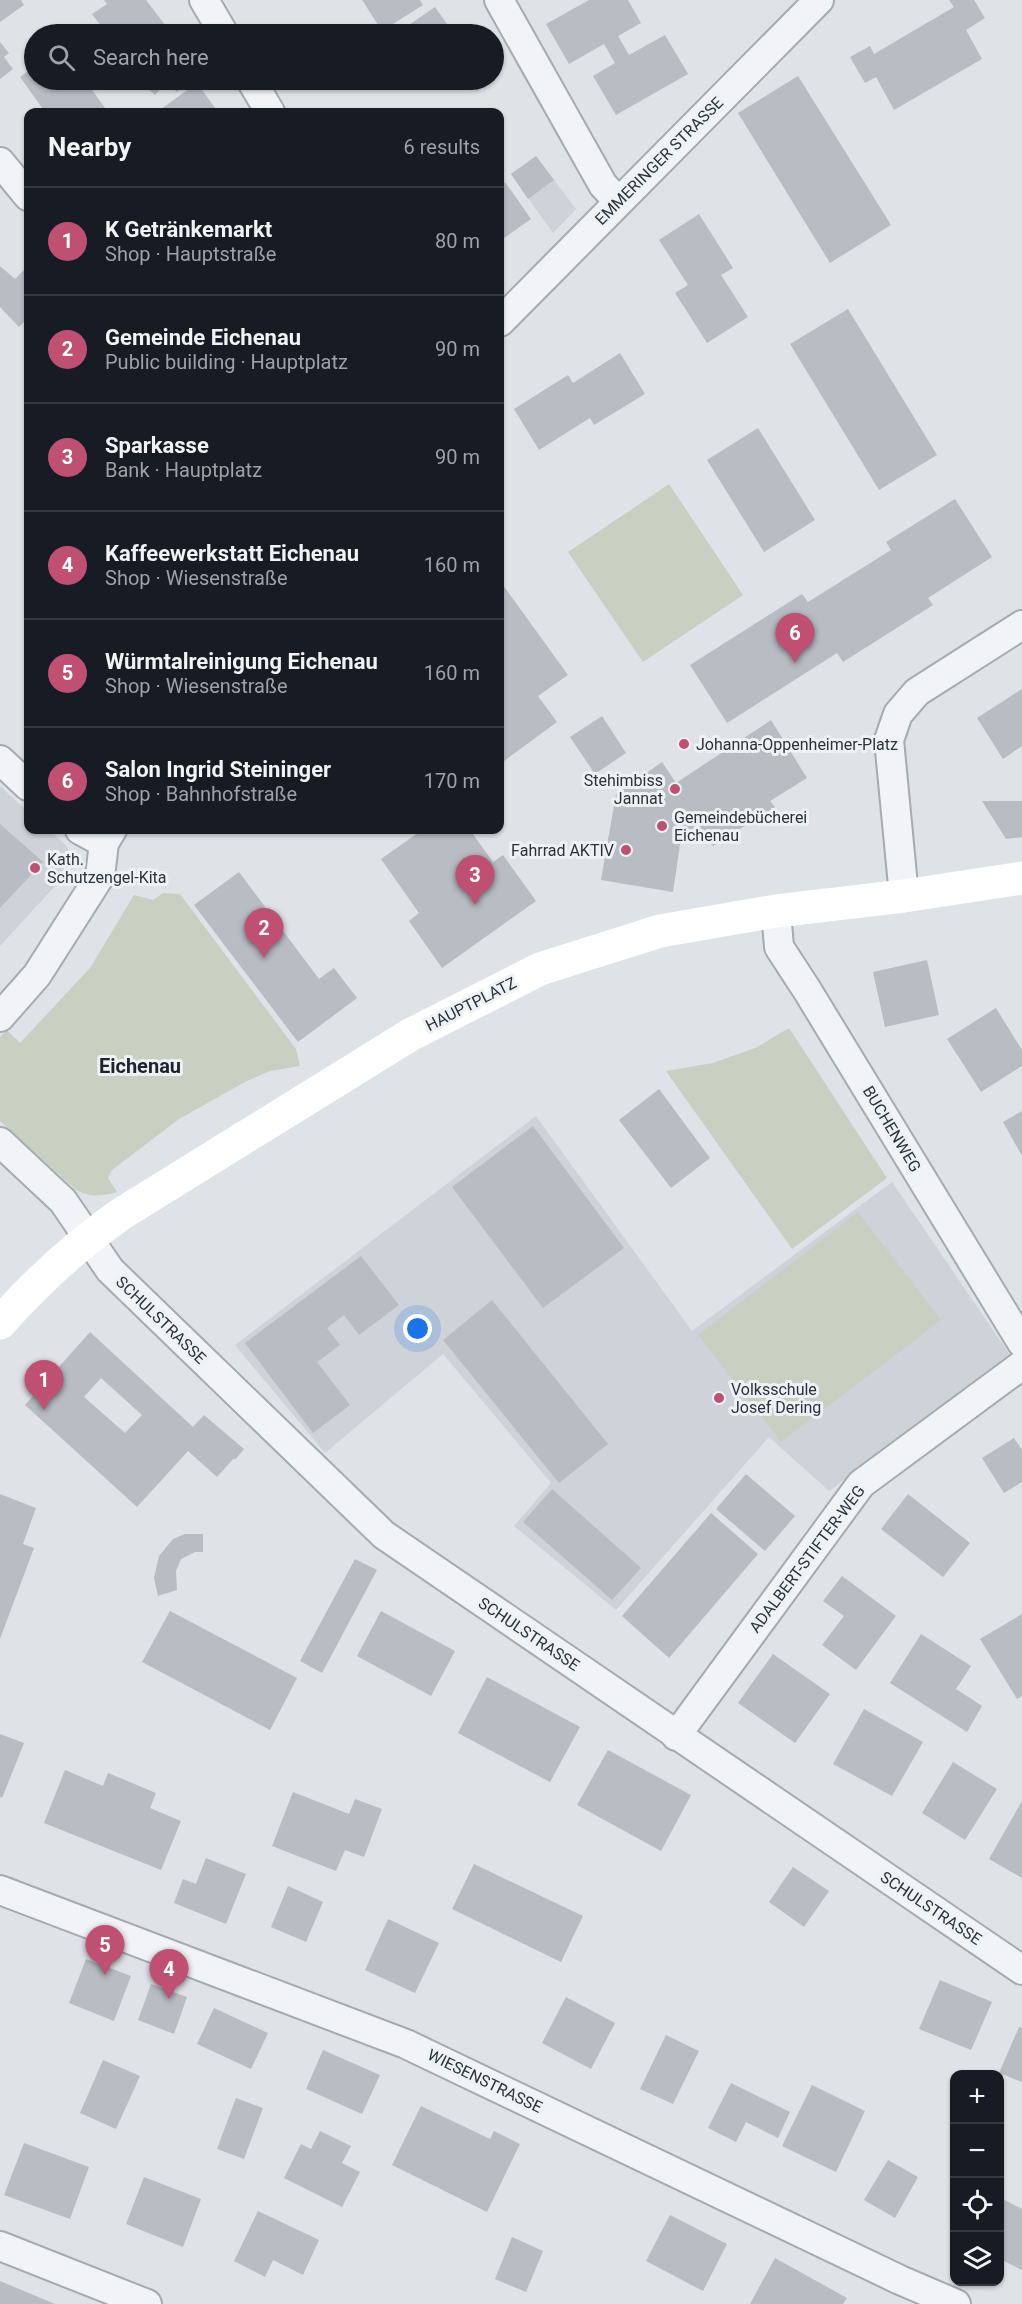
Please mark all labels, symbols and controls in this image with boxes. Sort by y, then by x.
search box [24,24,504,90]
icon: search [45,41,78,74]
text: Search here [93,45,209,70]
street label: EMMERINGER STRASSE [591,93,727,229]
text: Nearby [48,132,131,162]
text: 6 results [404,135,480,159]
text: K Getränkemarkt [105,217,272,242]
text: 1 [62,229,73,253]
text: 80 m [435,229,480,253]
text: Shop · Hauptstraße [105,242,276,266]
text: Gemeinde Eichenau [105,325,301,350]
text: 2 [62,337,73,361]
text: 90 m [435,337,480,361]
text: Public building · Hauptplatz [105,350,348,374]
text: Sparkasse [105,433,209,458]
text: 3 [62,445,73,469]
text: 90 m [435,445,480,469]
text: Bank · Hauptplatz [105,458,262,482]
text: Kaffeewerkstatt Eichenau [105,541,359,566]
text: 4 [62,553,73,577]
text: 160 m [424,553,480,577]
text: Shop · Wiesenstraße [105,566,288,590]
pin: 6 [776,614,814,663]
text: Würmtalreinigung Eichenau [105,649,378,674]
text: 5 [62,661,73,685]
text: 160 m [424,661,480,685]
text: Shop · Wiesenstraße [105,674,288,698]
place label: Johanna-Oppenheimer-Platz [696,735,898,754]
marker: Johanna-Oppenheimer-Platz [677,737,691,751]
text: Salon Ingrid Steininger [105,757,331,782]
text: 6 [62,769,73,793]
text: 170 m [424,769,480,793]
place label: Stehimbiss Jannat [584,771,663,808]
text: Shop · Bahnhofstraße [105,782,297,806]
marker: Stehimbiss Jannat [668,782,682,796]
place label: Gemeindebücherei Eichenau [674,808,807,845]
marker: Gemeindebücherei Eichenau [655,819,669,833]
place label: Fahrrad AKTIV [511,841,614,860]
marker: Fahrrad AKTIV [619,843,633,857]
place label: Kath. Schutzengel-Kita [47,850,167,887]
pin: 3 [456,856,494,905]
marker: Kath. Schutzengel-Kita [28,861,42,875]
pin: 2 [244,908,284,958]
street label: HAUPTPLATZ [422,973,520,1035]
district label: Eichenau [99,1054,181,1078]
street label: BUCHENWEG [859,1083,925,1175]
street label: SCHULSTRASSE [112,1272,210,1368]
your location [403,1314,432,1343]
pin: 1 [24,1360,63,1410]
place label: Volksschule Josef Dering [731,1380,821,1417]
marker: Volksschule Josef Dering [712,1391,726,1405]
street label: ADALBERT-STIFTER-WEG [745,1481,869,1637]
street label: SCHULSTRASSE [475,1593,583,1675]
street label: SCHULSTRASSE [877,1867,985,1949]
pin: 5 [86,1926,124,1975]
pin: 4 [150,1950,188,1999]
street label: WIESENSTRASSE [425,2045,545,2117]
map controls [950,2070,1004,2286]
button: + [950,2070,1004,2124]
button: − [950,2124,1004,2178]
button: locate [950,2178,1004,2232]
button: layers [950,2232,1004,2286]

